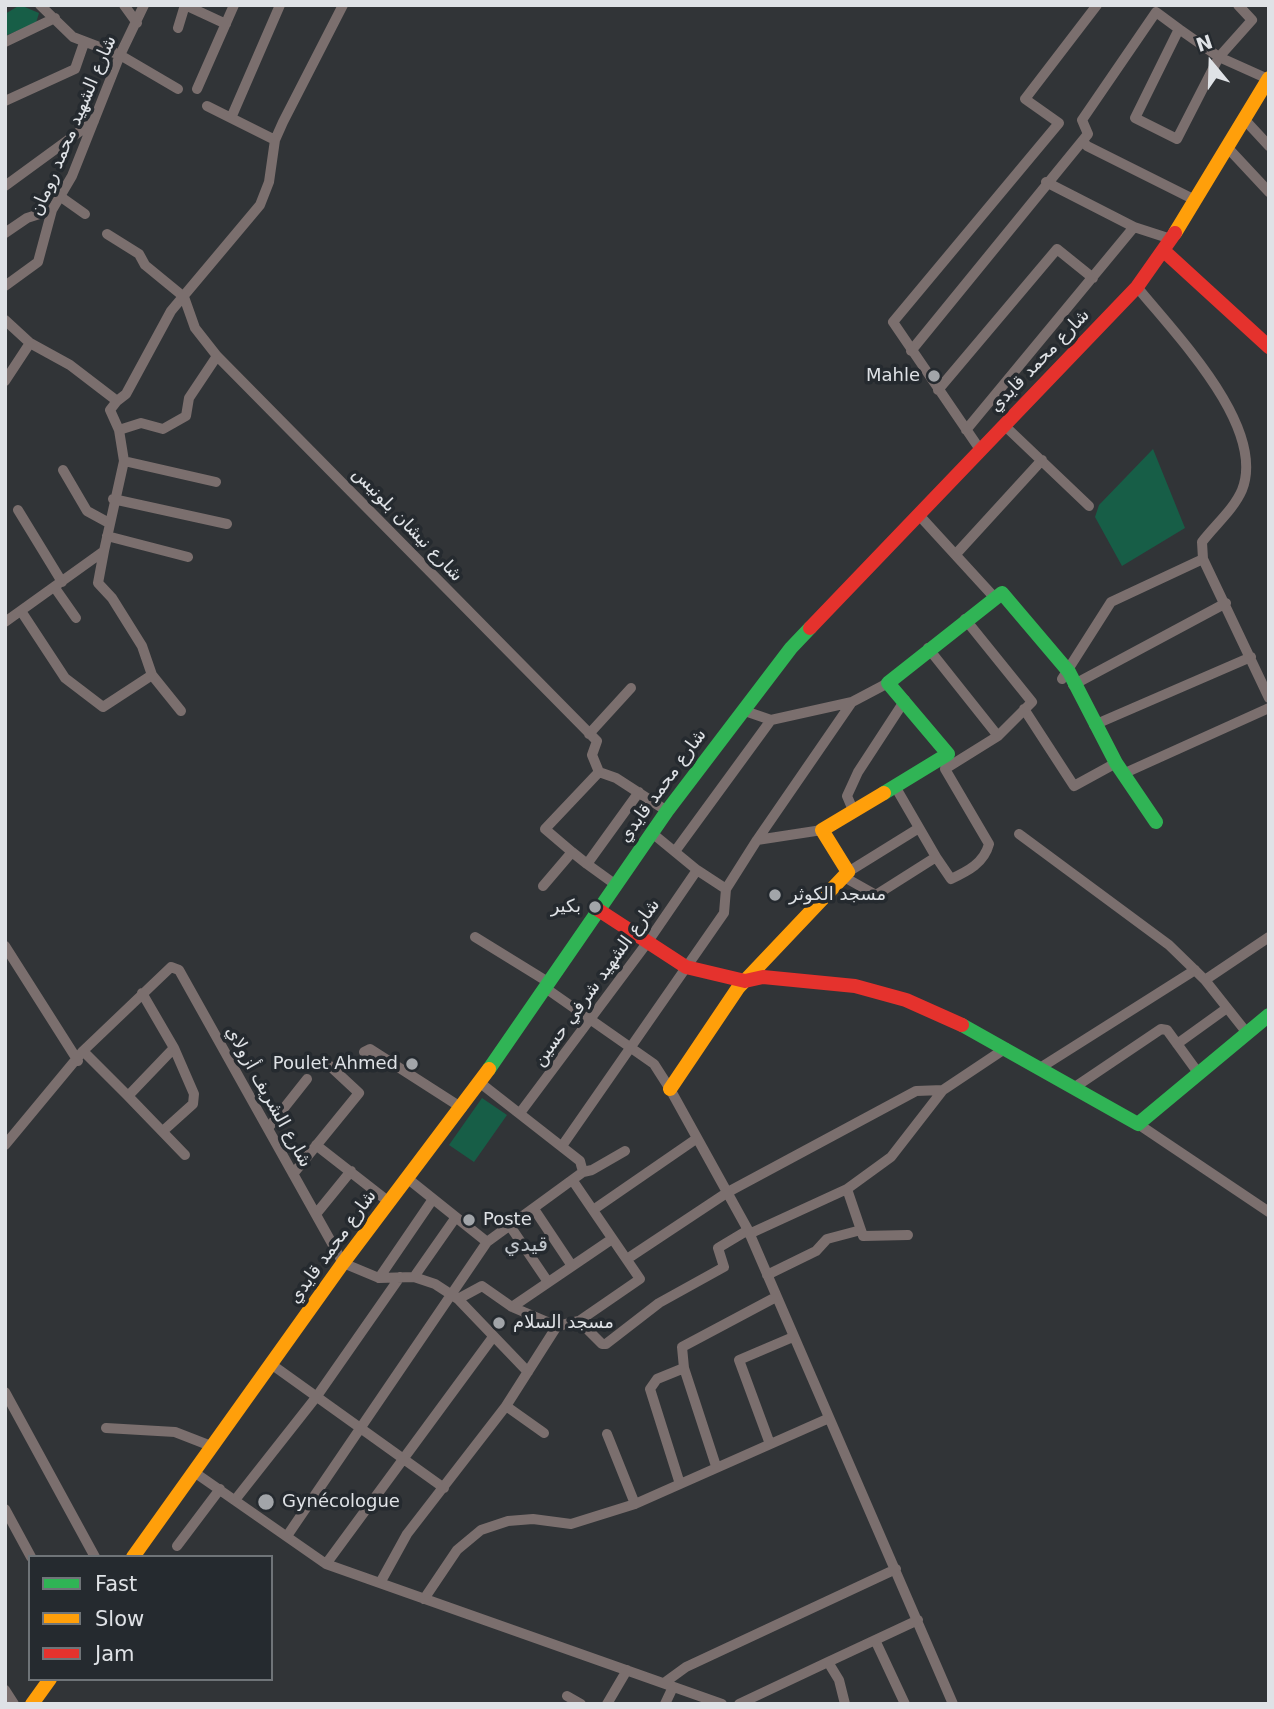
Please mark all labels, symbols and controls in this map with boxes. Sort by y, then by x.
north arrow [1176,28,1246,98]
text: N [1193,30,1215,56]
street label: شارع الشهيد محمد رومان [26,33,122,219]
street label: شارع محمد قايدي [985,305,1095,417]
place label: Mahle [866,365,920,387]
marker: Mahle [926,368,942,384]
street label: شارع نيشان بلونيس [347,463,467,587]
street label: شارع محمد قايدي [615,725,711,847]
place label: مسجد الكوثر [789,884,886,906]
marker: مسجد الكوثر [767,887,783,903]
street label: شارع الشهيد شرفي حسين [529,895,665,1071]
place label: بكير [551,896,581,918]
marker: بكير [587,899,603,915]
street label: شارع الشريف أزولاي [220,1023,316,1171]
place label: Poulet Ahmed [273,1053,398,1075]
marker: Poulet Ahmed [404,1056,420,1072]
street label: شارع محمد قايدي [285,1186,381,1308]
place label: Poste [483,1209,532,1231]
marker: Poste [461,1212,477,1228]
district label: قيدي [504,1233,548,1259]
place label: مسجد السلام [513,1312,614,1334]
marker: مسجد السلام [491,1315,507,1331]
place label: Gynécologue [282,1491,400,1513]
marker: Gynécologue [256,1492,276,1512]
legend [28,1555,273,1681]
text: Fast [95,1572,137,1596]
text: Slow [95,1607,144,1631]
text: Jam [95,1642,135,1666]

